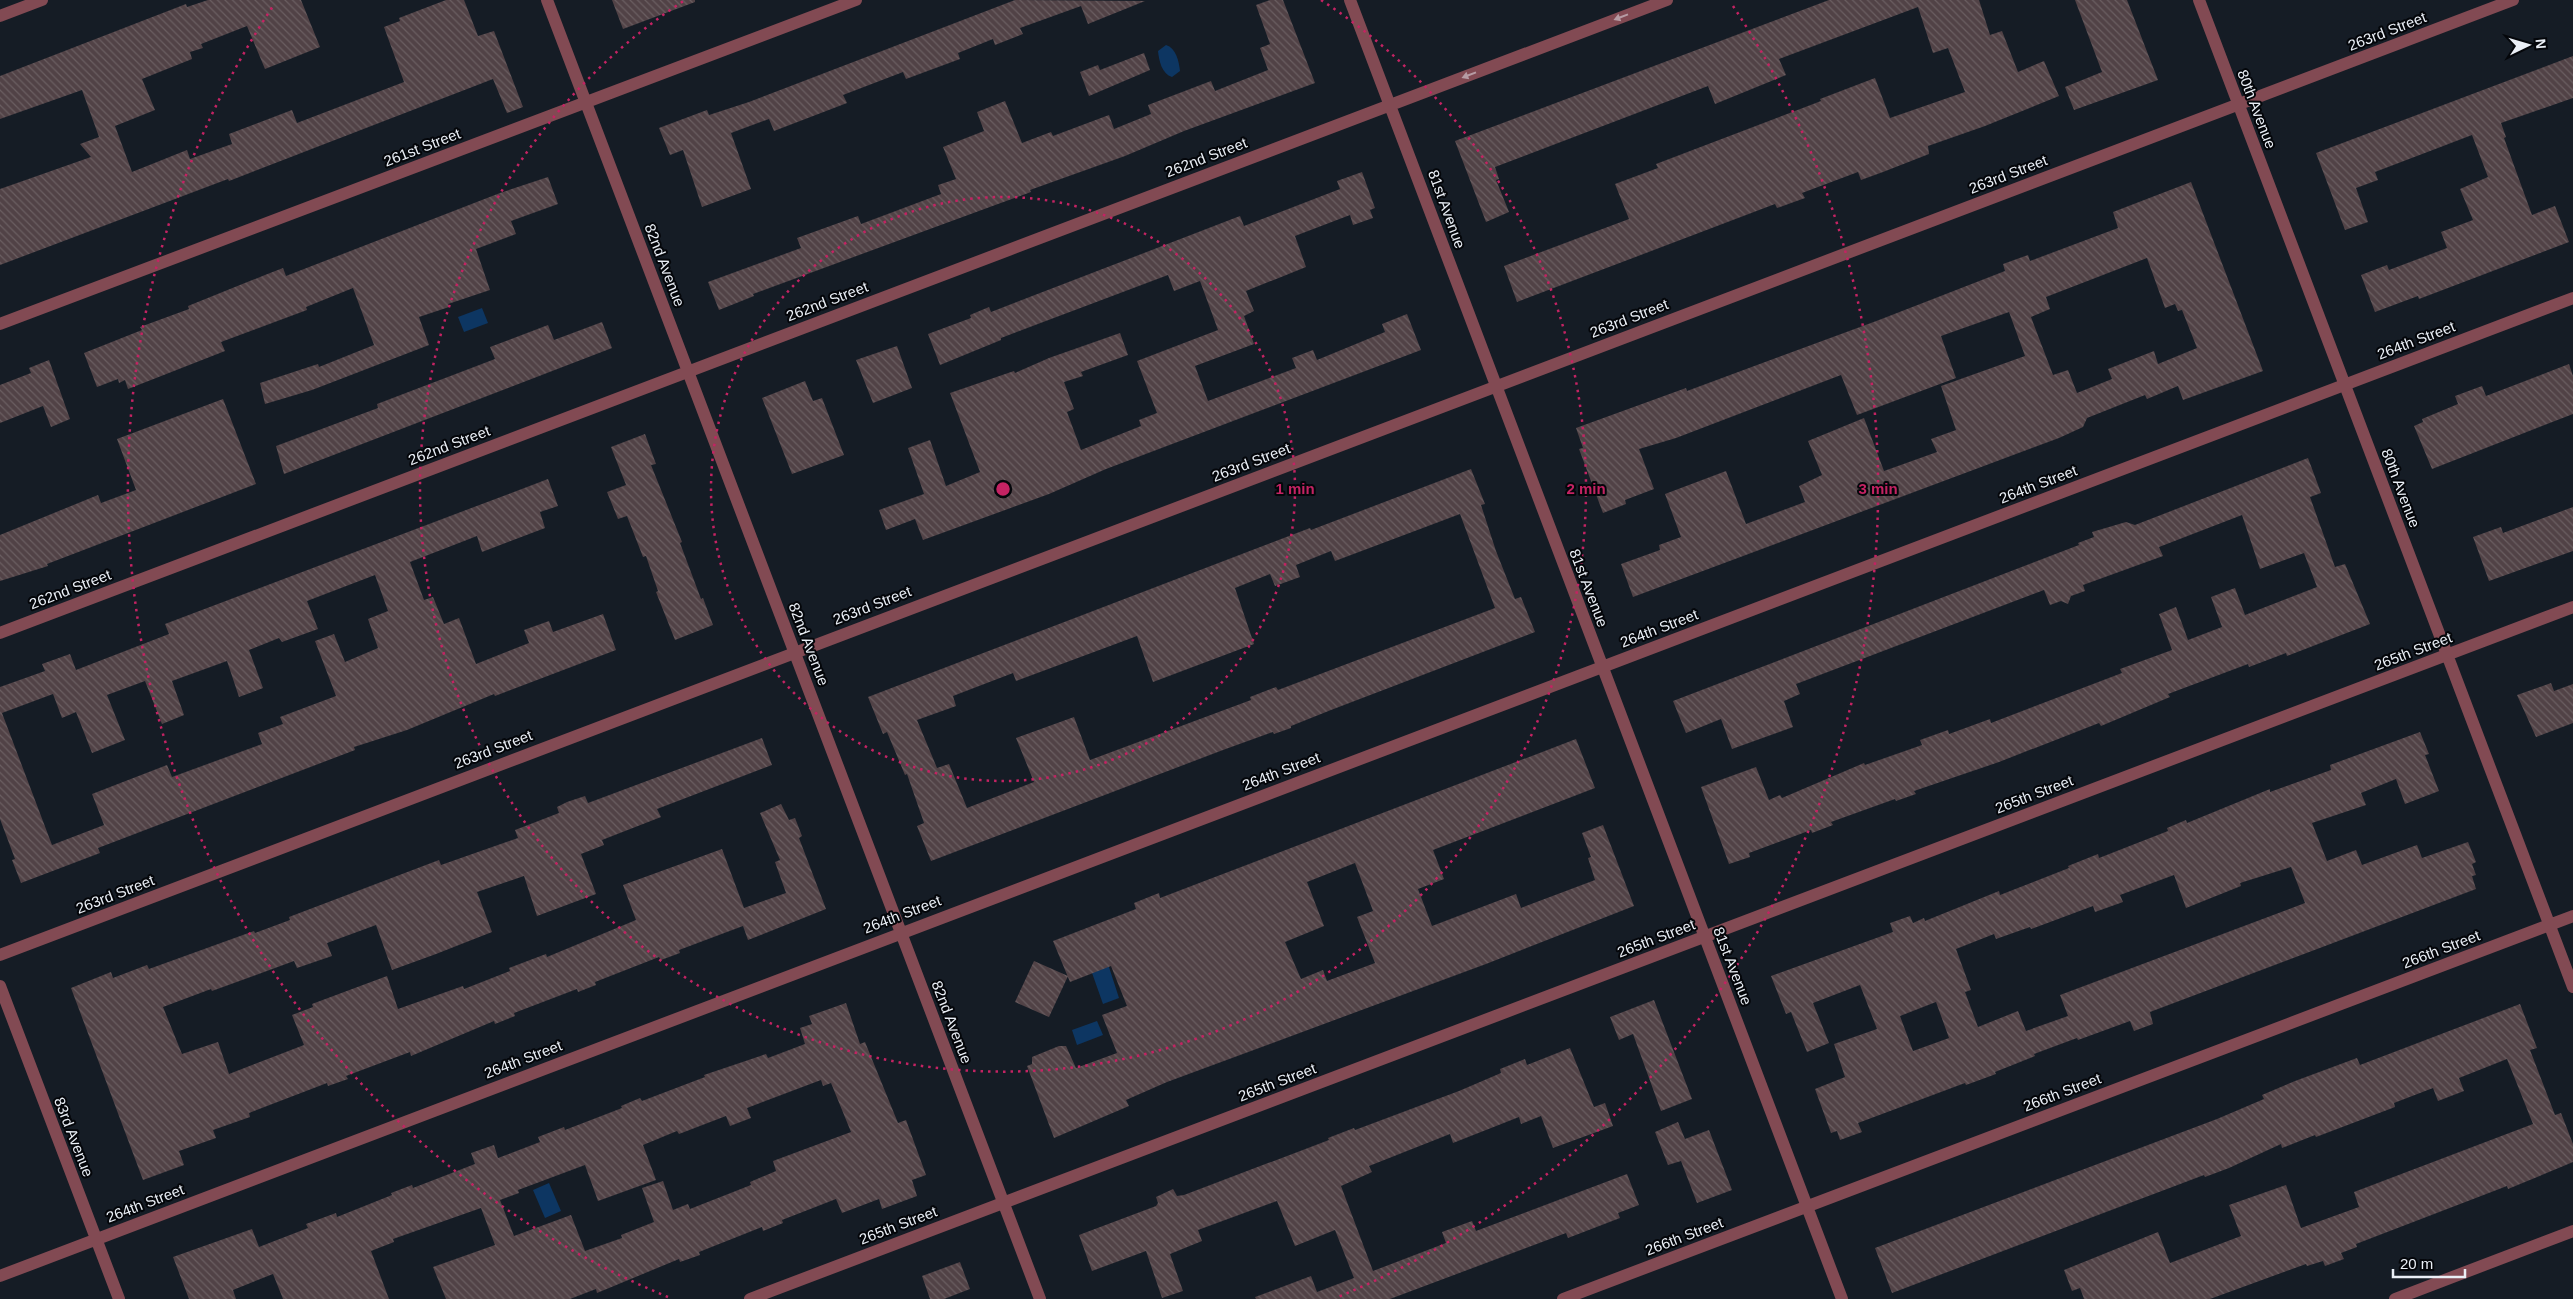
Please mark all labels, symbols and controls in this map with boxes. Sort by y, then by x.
street label: 263rd Street [2345,8,2429,54]
one-way arrow [1613,13,1628,21]
north arrow [2503,20,2553,70]
text: N [2533,38,2549,50]
street label: 80th Avenue [2234,67,2280,151]
one-way arrow [1462,71,1476,79]
street label: 261st Street [381,124,464,169]
street label: 262nd Street [1163,133,1250,180]
street label: 263rd Street [1966,151,2050,197]
street label: 81st Avenue [1425,167,1469,251]
street label: 82nd Avenue [641,221,689,309]
street label: 262nd Street [784,277,871,324]
street label: 263rd Street [1587,295,1671,341]
street label: 264th Street [2375,317,2458,363]
street label: 262nd Street [406,421,493,468]
street label: 263rd Street [1209,439,1293,485]
street label: 80th Avenue [2378,446,2424,530]
street label: 264th Street [1997,461,2080,507]
centre of rings [994,480,1012,498]
text: 1 min [1275,480,1315,497]
text: 2 min [1566,480,1606,497]
text: 3 min [1858,480,1898,497]
street label: 81st Avenue [1566,547,1612,629]
street label: 262nd Street [27,565,114,612]
street label: 263rd Street [830,582,914,628]
street label: 82nd Avenue [785,600,833,688]
street label: 264th Street [1618,605,1701,651]
street label: 265th Street [2372,628,2455,674]
street label: 263rd Street [451,726,535,772]
street label: 264th Street [1240,748,1323,794]
street label: 265th Street [1993,771,2076,817]
street label: 263rd Street [73,871,157,917]
street label: 264th Street [861,891,944,937]
street label: 265th Street [1615,915,1698,961]
street label: 81st Avenue [1710,925,1756,1007]
street label: 266th Street [2400,926,2483,972]
street label: 82nd Avenue [928,978,976,1066]
street label: 264th Street [482,1036,565,1082]
street label: 265th Street [1236,1059,1319,1105]
street label: 266th Street [2021,1069,2104,1115]
street label: 83rd Avenue [51,1095,97,1179]
street label: 264th Street [104,1180,187,1226]
street label: 265th Street [857,1202,940,1248]
street label: 266th Street [1643,1213,1726,1259]
scale bar [2393,1246,2466,1278]
text: 20 m [2400,1255,2433,1272]

